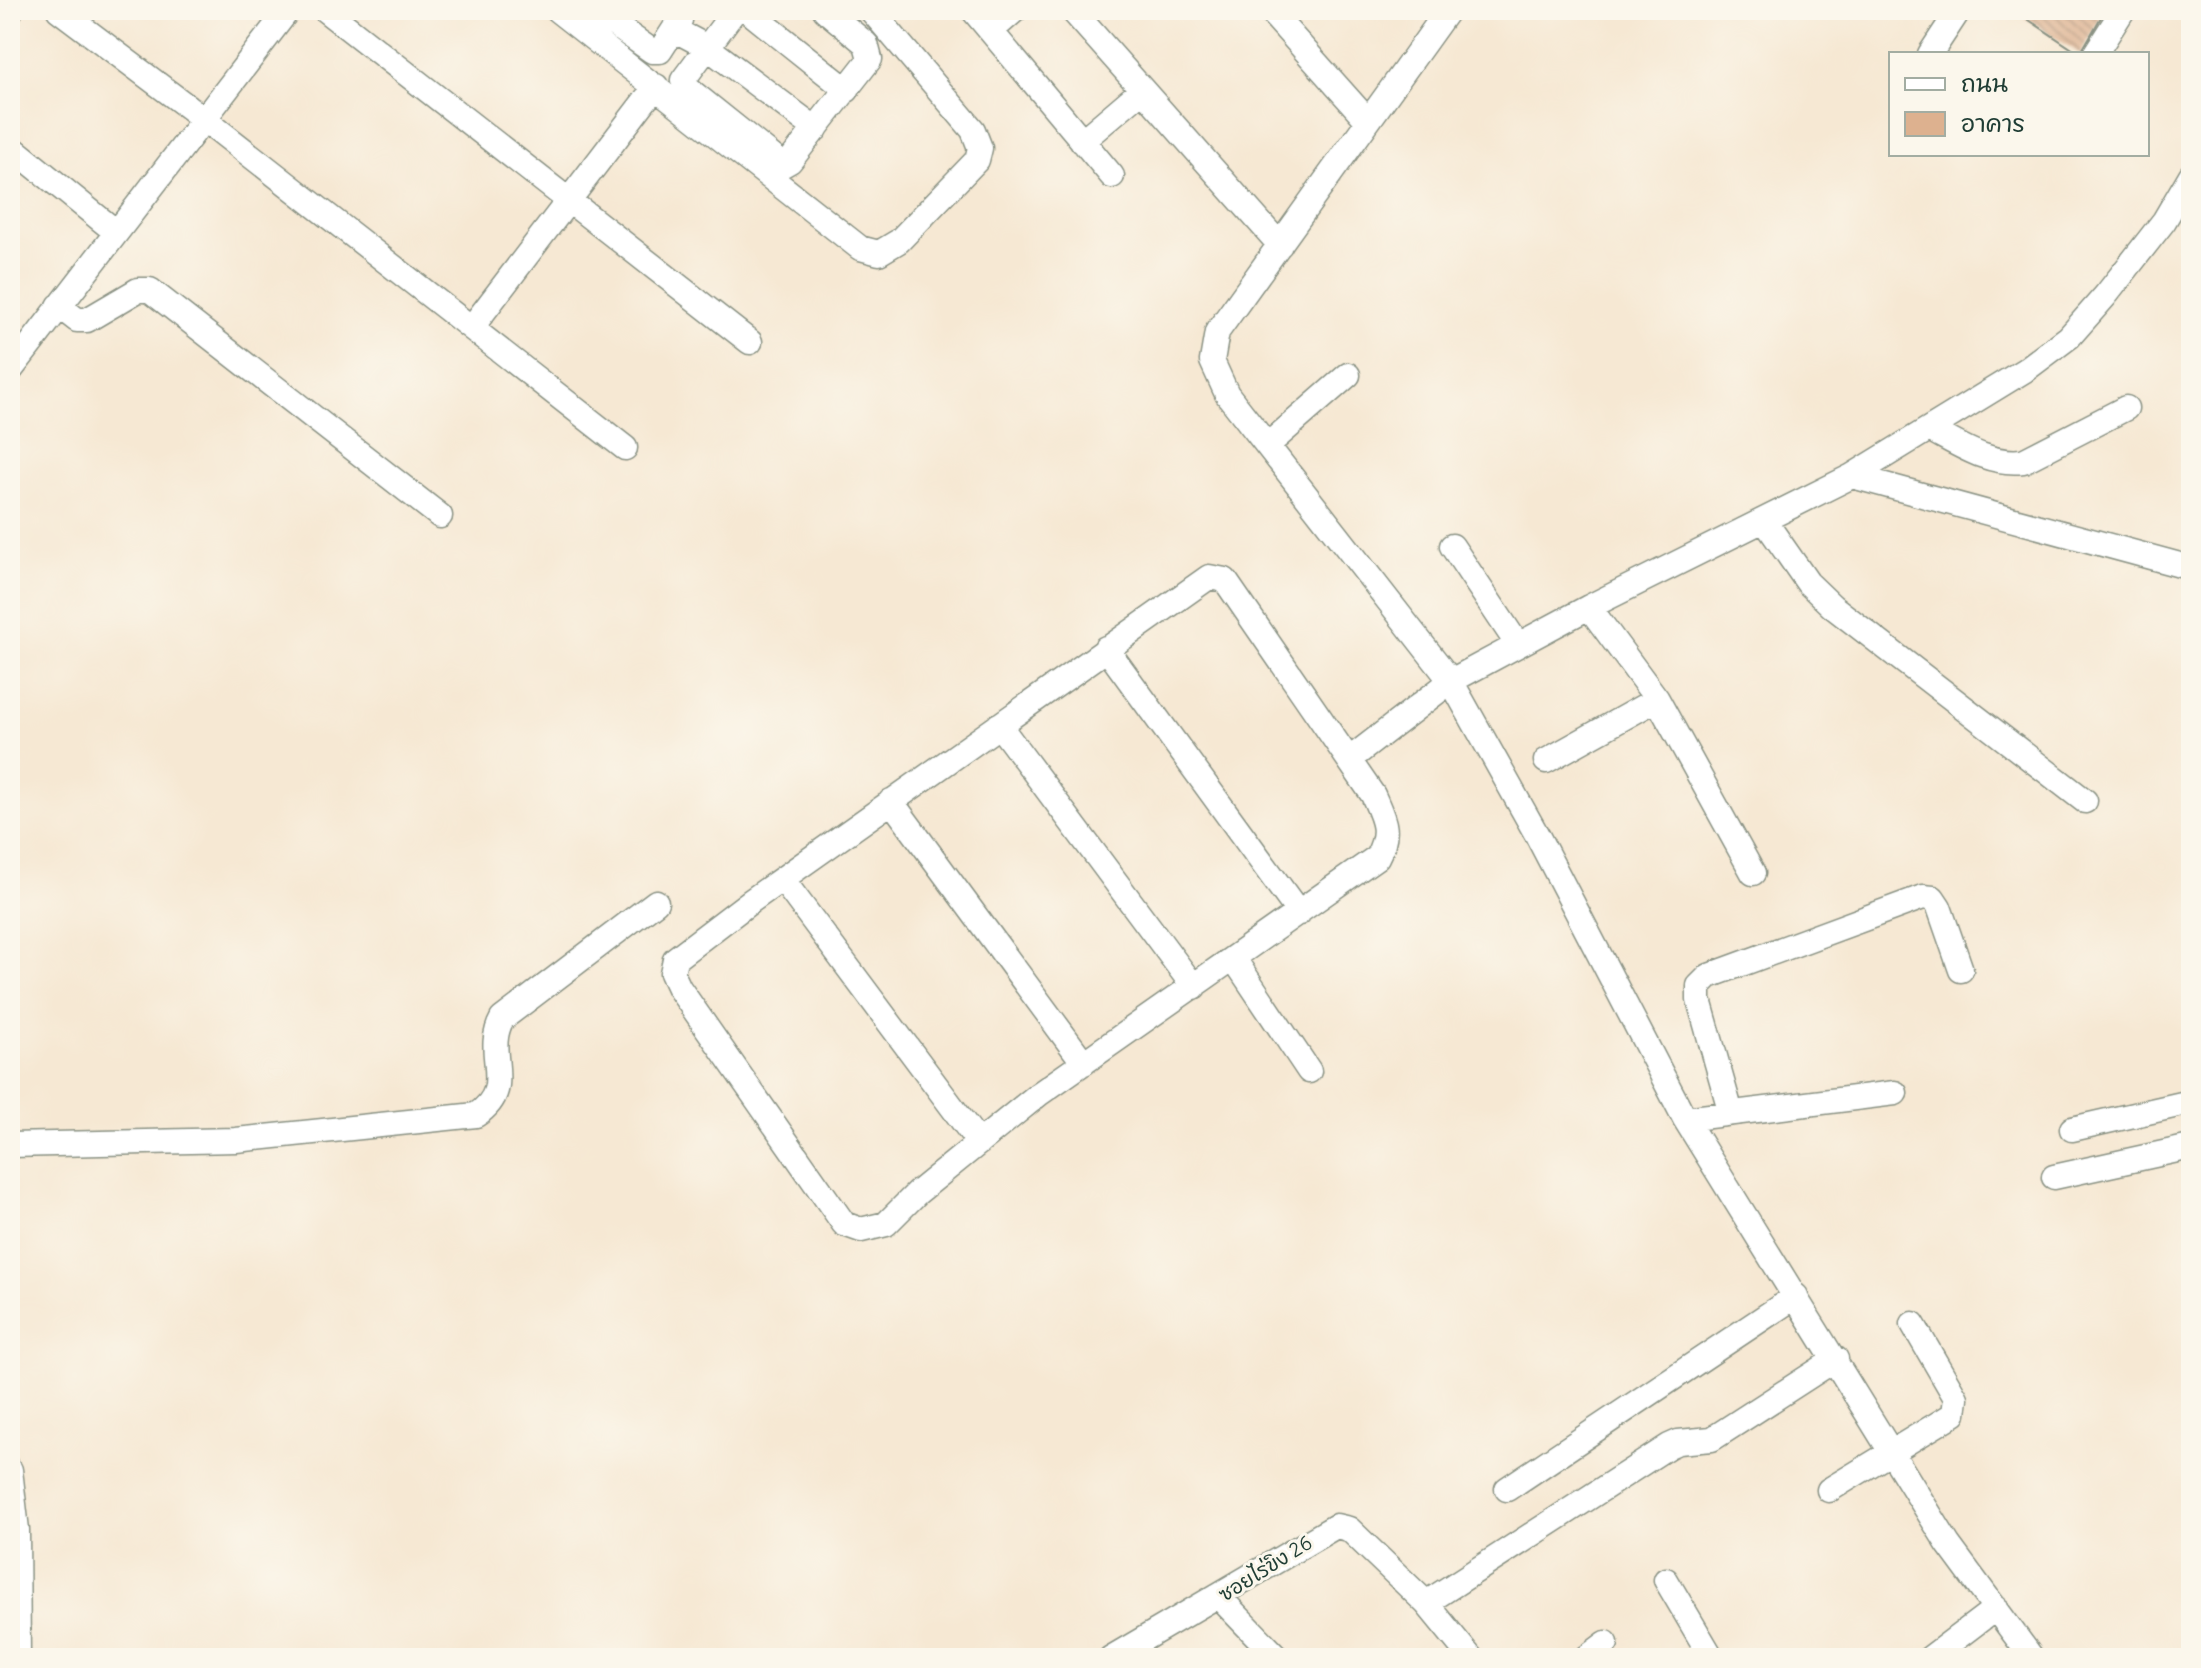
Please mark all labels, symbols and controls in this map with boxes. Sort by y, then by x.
legend [1889,52,2149,156]
text: ถนน [1961,68,2008,98]
text: อาคาร [1961,108,2025,138]
street label: ซอยไร่ขิง 26 [1214,1529,1316,1607]

